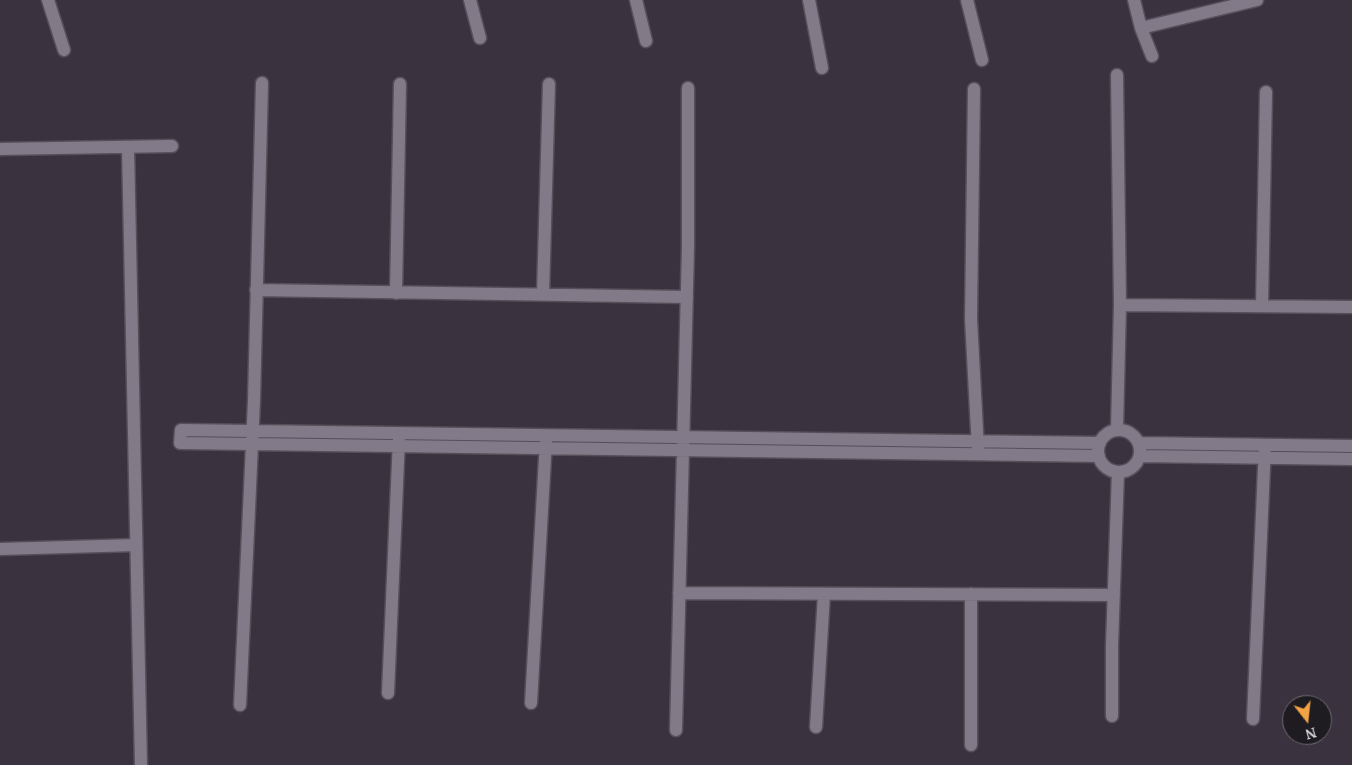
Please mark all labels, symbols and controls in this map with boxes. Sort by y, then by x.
north arrow [1282,695,1332,745]
text: N [1303,723,1319,745]

